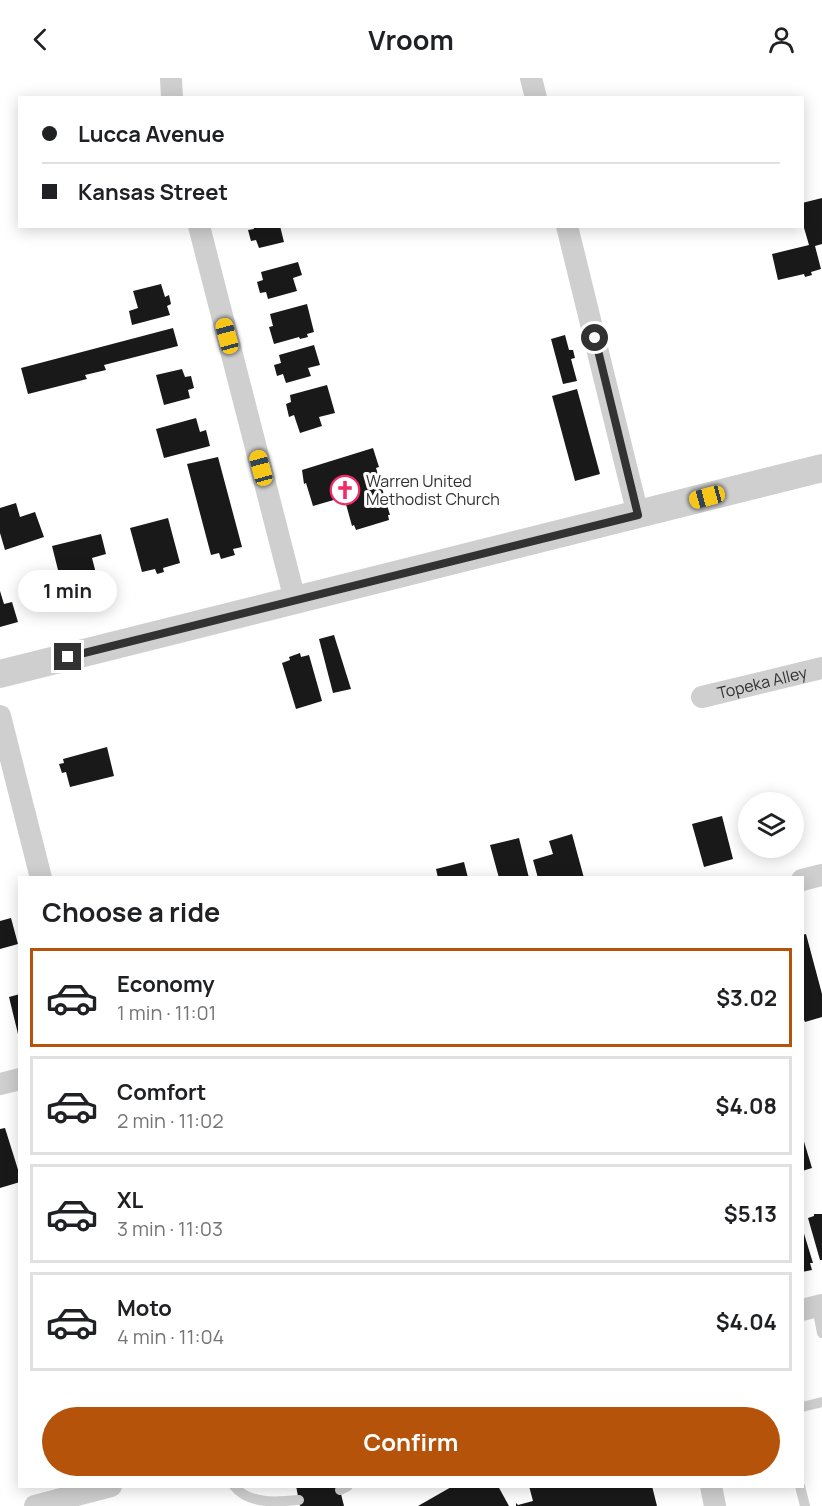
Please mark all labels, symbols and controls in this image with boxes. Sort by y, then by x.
text: Vroom [368,21,454,58]
icon: back [24,23,57,56]
icon: person [765,23,798,56]
text: Lucca Avenue [78,119,225,149]
text: Kansas Street [78,177,228,207]
car [214,316,240,356]
route start [581,324,608,351]
car [248,448,274,488]
place label: Warren United Methodist Church [366,470,500,510]
church icon: Warren United Methodist Church [329,474,361,506]
car [687,484,727,510]
callout: 1 min [19,570,118,612]
text: 1 min [43,577,92,604]
route end [54,643,81,670]
street label: Topeka Alley [715,661,810,704]
map controls [738,792,804,858]
button: layers [738,792,804,858]
text: Choose a ride [42,893,220,930]
text: Economy [117,969,215,999]
icon: car [45,971,99,1025]
text: $3.02 [716,983,777,1013]
text: 1 min · 11:01 [117,999,216,1026]
text: Comfort [117,1077,206,1107]
icon: car [45,1079,99,1133]
text: $4.08 [716,1091,777,1121]
text: 2 min · 11:02 [117,1107,224,1134]
text: XL [117,1185,143,1215]
icon: car [45,1187,99,1241]
text: $5.13 [724,1199,777,1229]
text: 3 min · 11:03 [117,1215,223,1242]
text: Moto [117,1293,172,1323]
icon: car [45,1295,99,1349]
text: $4.04 [716,1307,777,1337]
text: 4 min · 11:04 [117,1323,224,1350]
button: Confirm [42,1407,780,1476]

